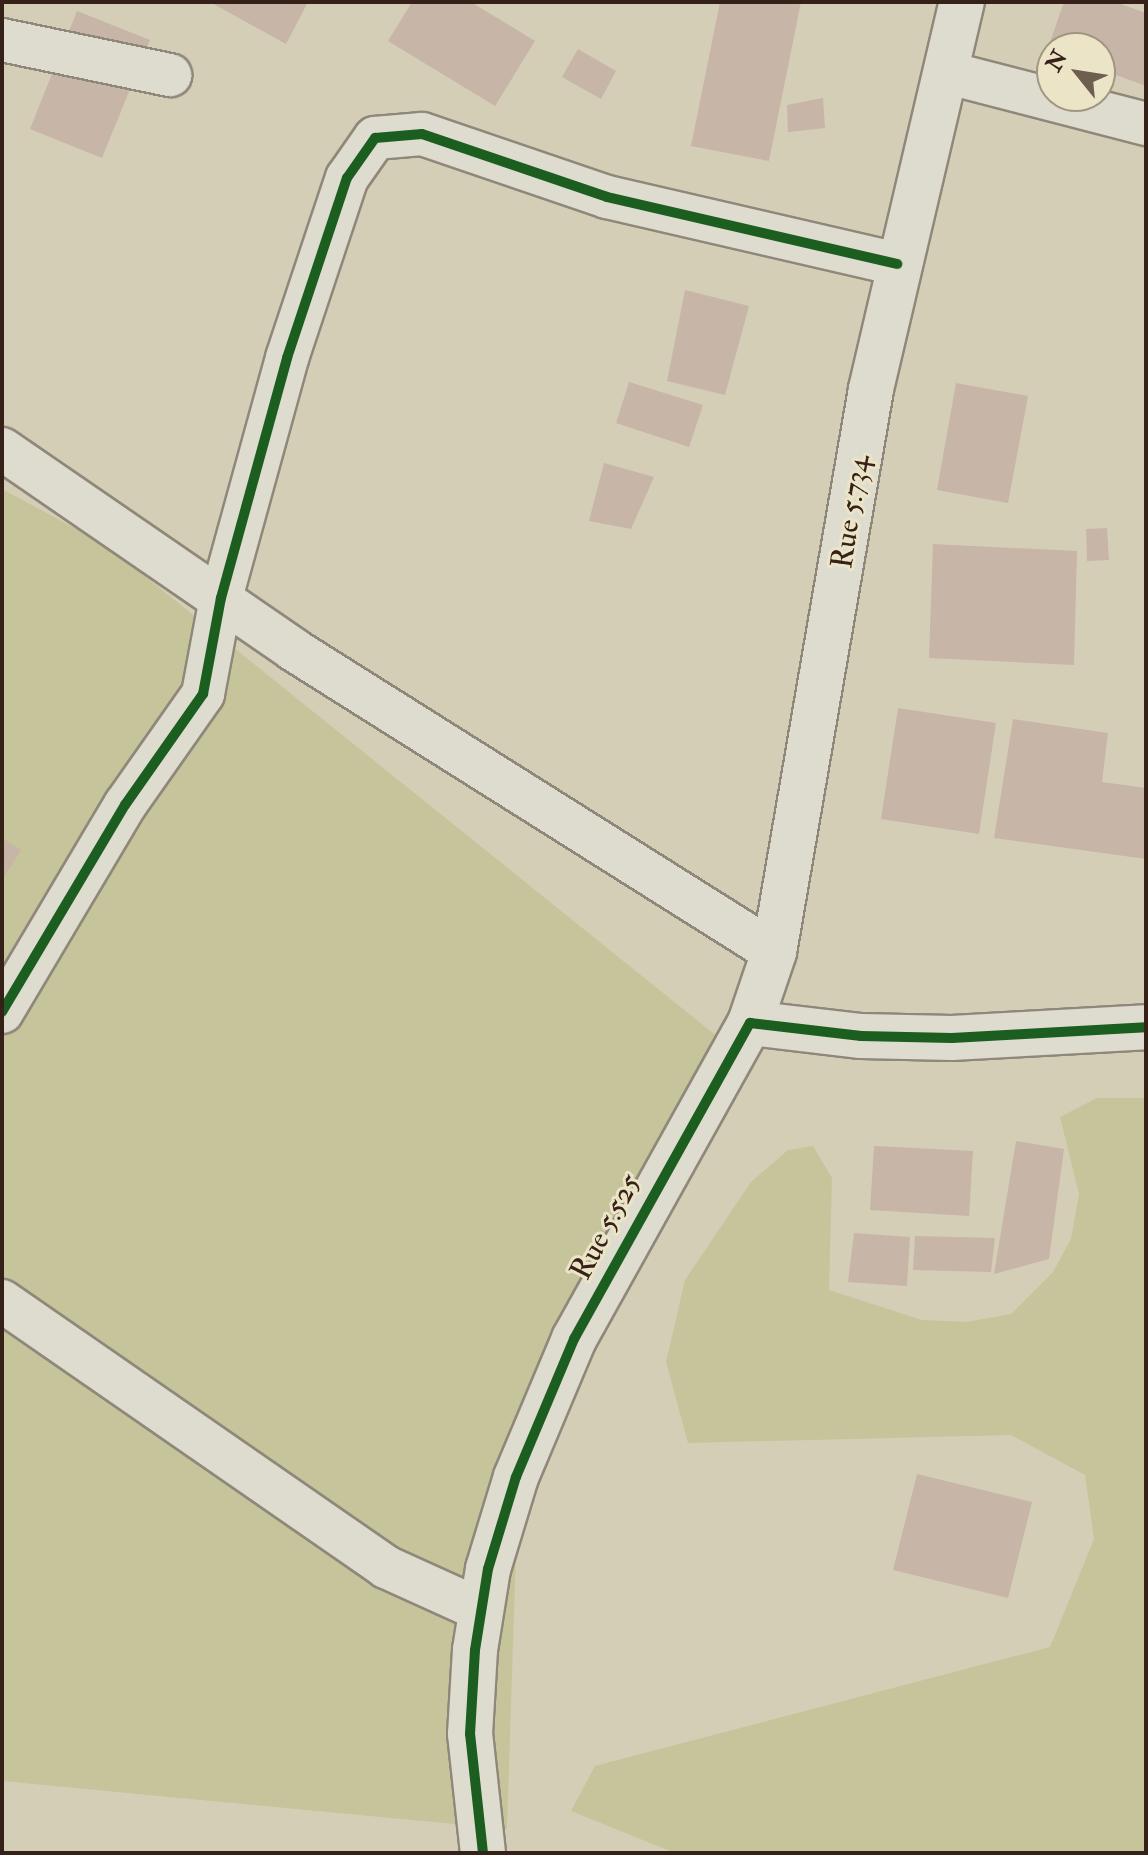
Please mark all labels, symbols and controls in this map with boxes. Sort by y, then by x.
north arrow [1036,32,1116,112]
text: N [1040,45,1074,77]
street label: Rue 5.734 [824,453,878,571]
street label: Rue 5.525 [563,1168,649,1286]

